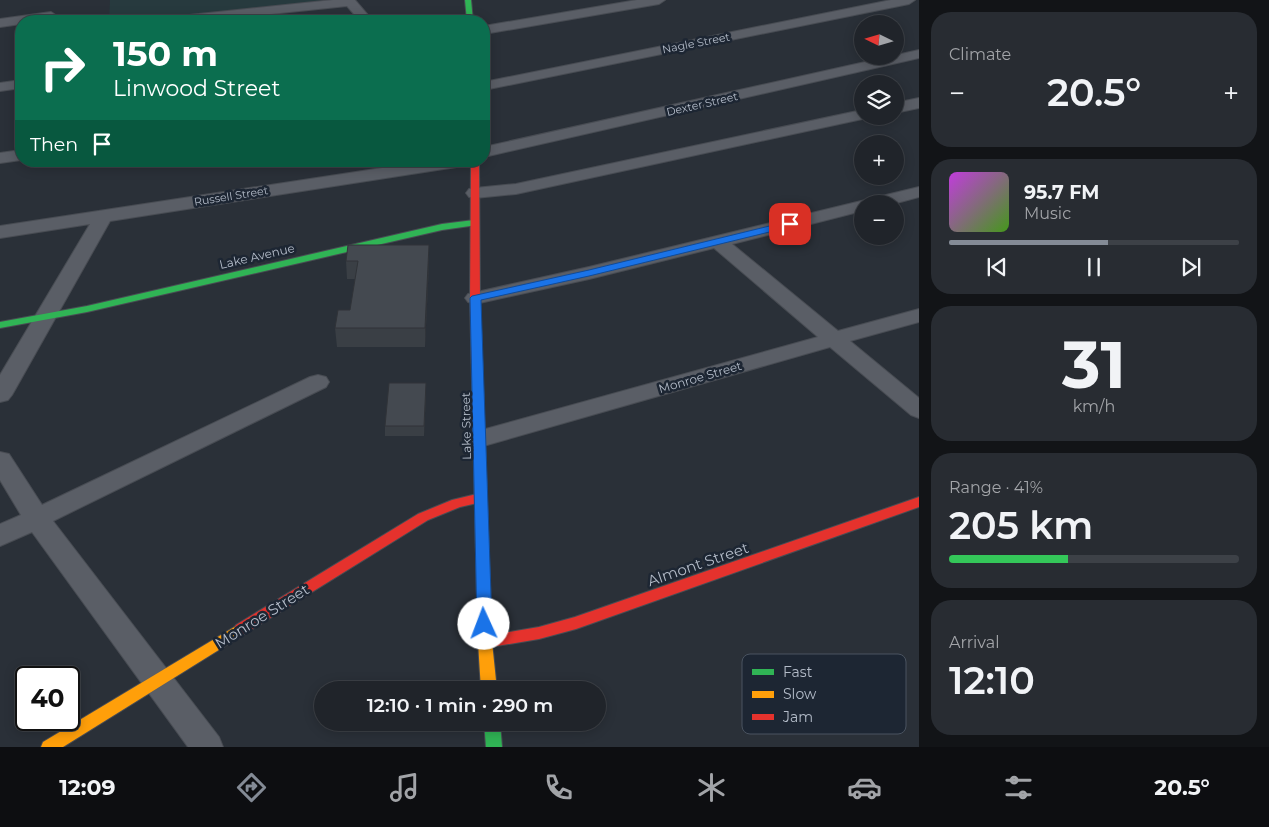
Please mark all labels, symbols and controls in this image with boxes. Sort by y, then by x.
north arrow [854,15,904,65]
map controls [854,15,904,245]
street label: Nagle Street [661,29,732,56]
text: 150 m [113,32,218,75]
icon: right [30,35,95,100]
text: Climate [949,45,1011,64]
text: 20.5° [1047,69,1141,116]
text: Linwood Street [113,75,280,102]
button: layers [854,75,904,125]
text: − [949,76,965,110]
text: + [1223,76,1239,110]
street label: Dexter Street [665,89,740,119]
icon: arrive [88,130,116,158]
text: Then [30,133,78,156]
button: + [854,135,904,185]
text: 95.7 FM [1024,181,1100,204]
street label: Russell Street [193,183,270,209]
button: − [854,195,904,245]
pin [769,203,811,245]
text: Music [1024,204,1071,223]
icon: arrive [776,210,804,238]
street label: Lake Avenue [218,240,296,272]
icon: previous [983,253,1011,281]
icon: pause [1080,253,1108,281]
icon: next [1177,253,1205,281]
text: 31 [1062,325,1126,404]
street label: Monroe Street [657,358,744,396]
street label: Lake Street [458,392,474,460]
text: km/h [1073,397,1115,416]
text: Range · 41% [949,478,1043,497]
text: 205 km [949,502,1093,549]
street label: Almont Street [645,538,751,590]
street label: Monroe Street [211,579,313,653]
position arrow [457,597,509,649]
text: Arrival [949,633,999,652]
legend [742,654,906,734]
text: 12:10 [949,657,1035,704]
text: Fast [783,663,813,681]
speed limit sign: 40 [15,666,80,731]
text: Slow [783,685,817,703]
text: 12:10 · 1 min · 290 m [367,694,553,717]
text: Jam [782,708,813,726]
icon: directions [234,770,269,805]
icon: music [387,770,422,805]
icon: phone [541,770,576,805]
icon: climate [694,770,729,805]
icon: car [847,770,882,805]
icon: filters [1001,770,1036,805]
text: 12:09 [59,774,116,801]
text: 20.5° [1154,774,1210,801]

